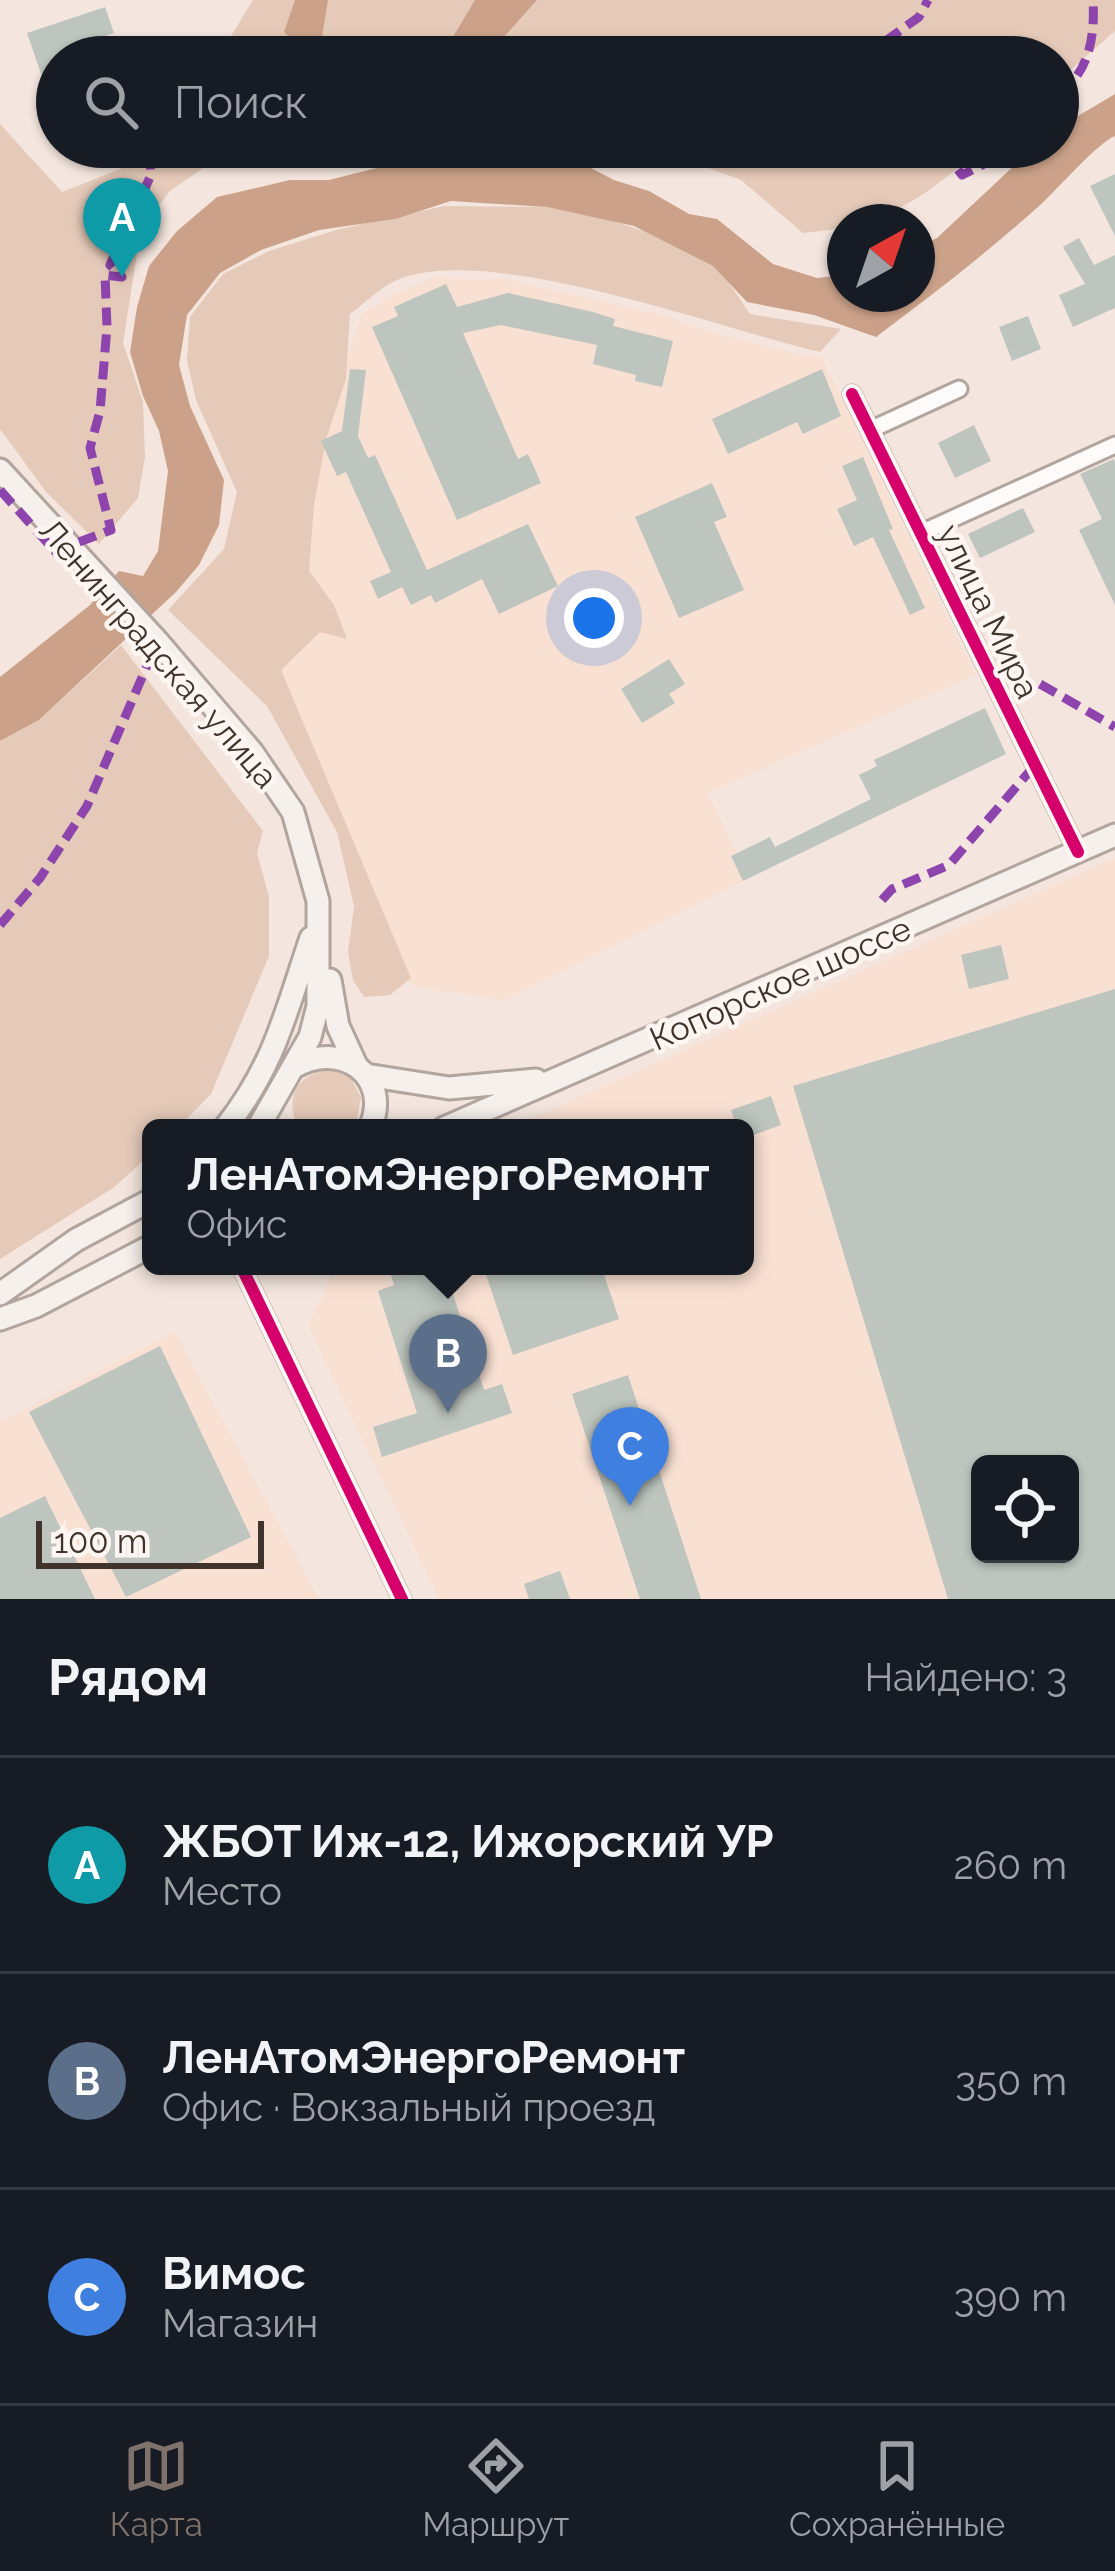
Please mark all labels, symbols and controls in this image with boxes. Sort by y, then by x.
search box [36,36,1079,168]
icon: search [78,69,144,135]
text: Поиск [174,76,308,129]
pin: A [83,178,161,277]
north arrow [827,204,935,312]
street label: Ленинградская улица [31,511,286,796]
street label: улица Мира [930,518,1047,705]
your location [564,588,624,648]
street label: Копорское шоссе [644,908,917,1058]
popup [142,1119,754,1275]
text: ЛенАтомЭнергоРемонт [186,1148,710,1201]
text: Офис [186,1201,288,1247]
pin: B [409,1314,487,1413]
pin: C [591,1407,669,1506]
map controls [971,1455,1079,1563]
button: locate [971,1455,1079,1563]
scale bar [36,1515,264,1568]
text: 100 m [54,1522,147,1561]
text: Рядом [48,1647,208,1707]
text: Найдено: 3 [864,1654,1067,1700]
text: ЖБОТ Иж-12, Ижорский УР [162,1815,774,1868]
text: A [74,1842,100,1888]
text: 260 m [954,1842,1067,1888]
text: Место [162,1868,282,1914]
text: ЛенАтомЭнергоРемонт [162,2031,685,2084]
text: B [74,2058,100,2104]
text: 350 m [955,2058,1067,2104]
text: Офис · Вокзальный проезд [162,2084,655,2130]
text: Вимос [162,2247,306,2300]
text: C [74,2274,100,2320]
text: 390 m [954,2274,1067,2320]
text: Магазин [162,2300,318,2346]
tab: Карта [110,2433,203,2544]
tab: Маршрут [422,2433,569,2544]
tab: Сохранённые [789,2433,1005,2544]

